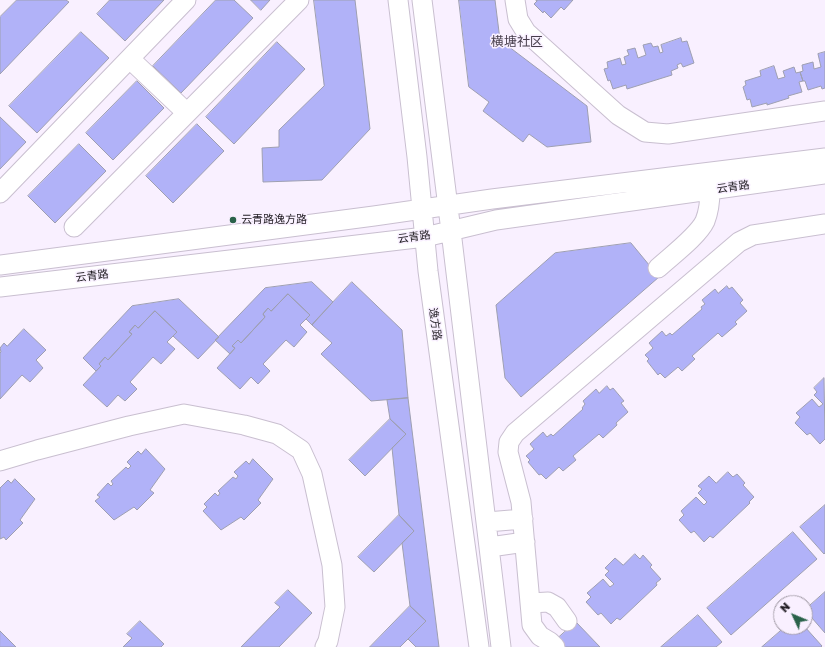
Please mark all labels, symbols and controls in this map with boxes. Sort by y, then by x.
district label: 横塘社区 [491,34,543,50]
street label: 云青路 [716,178,750,196]
place label: 云青路逸方路 [241,213,307,227]
marker: 云青路逸方路 [228,215,238,225]
street label: 云青路 [397,228,431,246]
street label: 云青路 [75,267,109,285]
street label: 逸方路 [426,307,444,341]
north arrow [773,595,813,635]
text: N [777,599,792,615]

